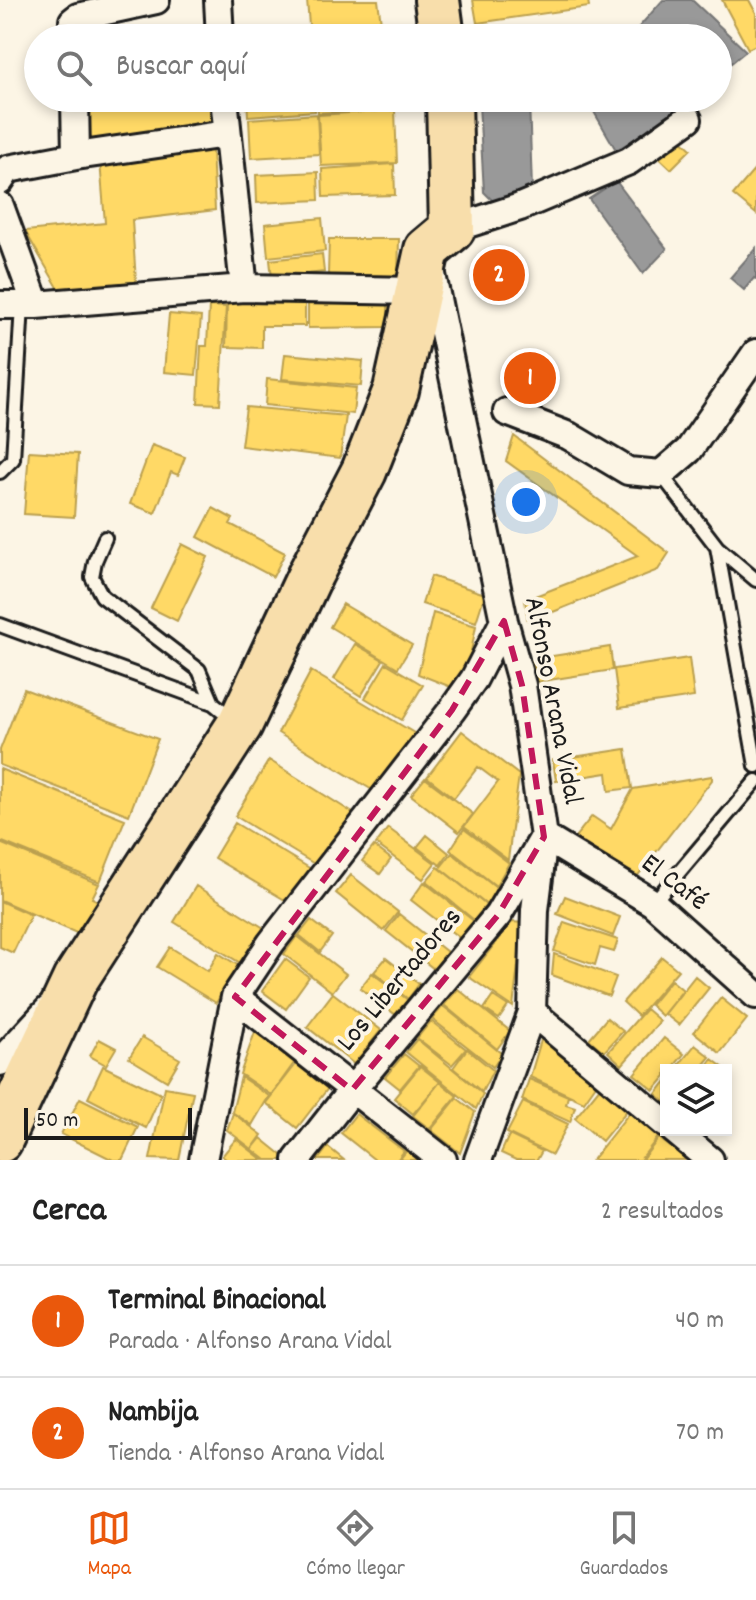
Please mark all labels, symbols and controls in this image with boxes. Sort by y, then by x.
search box [24,24,732,112]
icon: search [52,46,96,90]
text: Buscar aquí [116,47,246,90]
pin: 2 [473,245,525,305]
pin: 1 [504,348,556,408]
your location [506,482,546,522]
street label: Alfonso Arana Vidal [511,594,591,809]
street label: El Café [631,846,715,922]
street label: Los Libertadores [329,900,473,1062]
map controls [660,1064,732,1136]
button: layers [660,1064,732,1136]
scale bar [24,1104,192,1140]
text: 50 m [36,1106,78,1137]
text: Cerca [32,1188,106,1237]
text: 2 resultados [601,1194,724,1231]
text: Terminal Binacional [108,1281,326,1324]
text: 1 [55,1303,61,1340]
text: 40 m [675,1303,724,1340]
text: Parada · Alfonso Arana Vidal [108,1324,392,1361]
text: Nambija [108,1393,198,1436]
text: 2 [52,1415,64,1452]
text: 70 m [676,1415,724,1452]
text: Tienda · Alfonso Arana Vidal [108,1436,384,1473]
tab: Mapa [87,1506,131,1585]
tab: Cómo llegar [306,1506,405,1585]
tab: Guardados [580,1506,669,1585]

